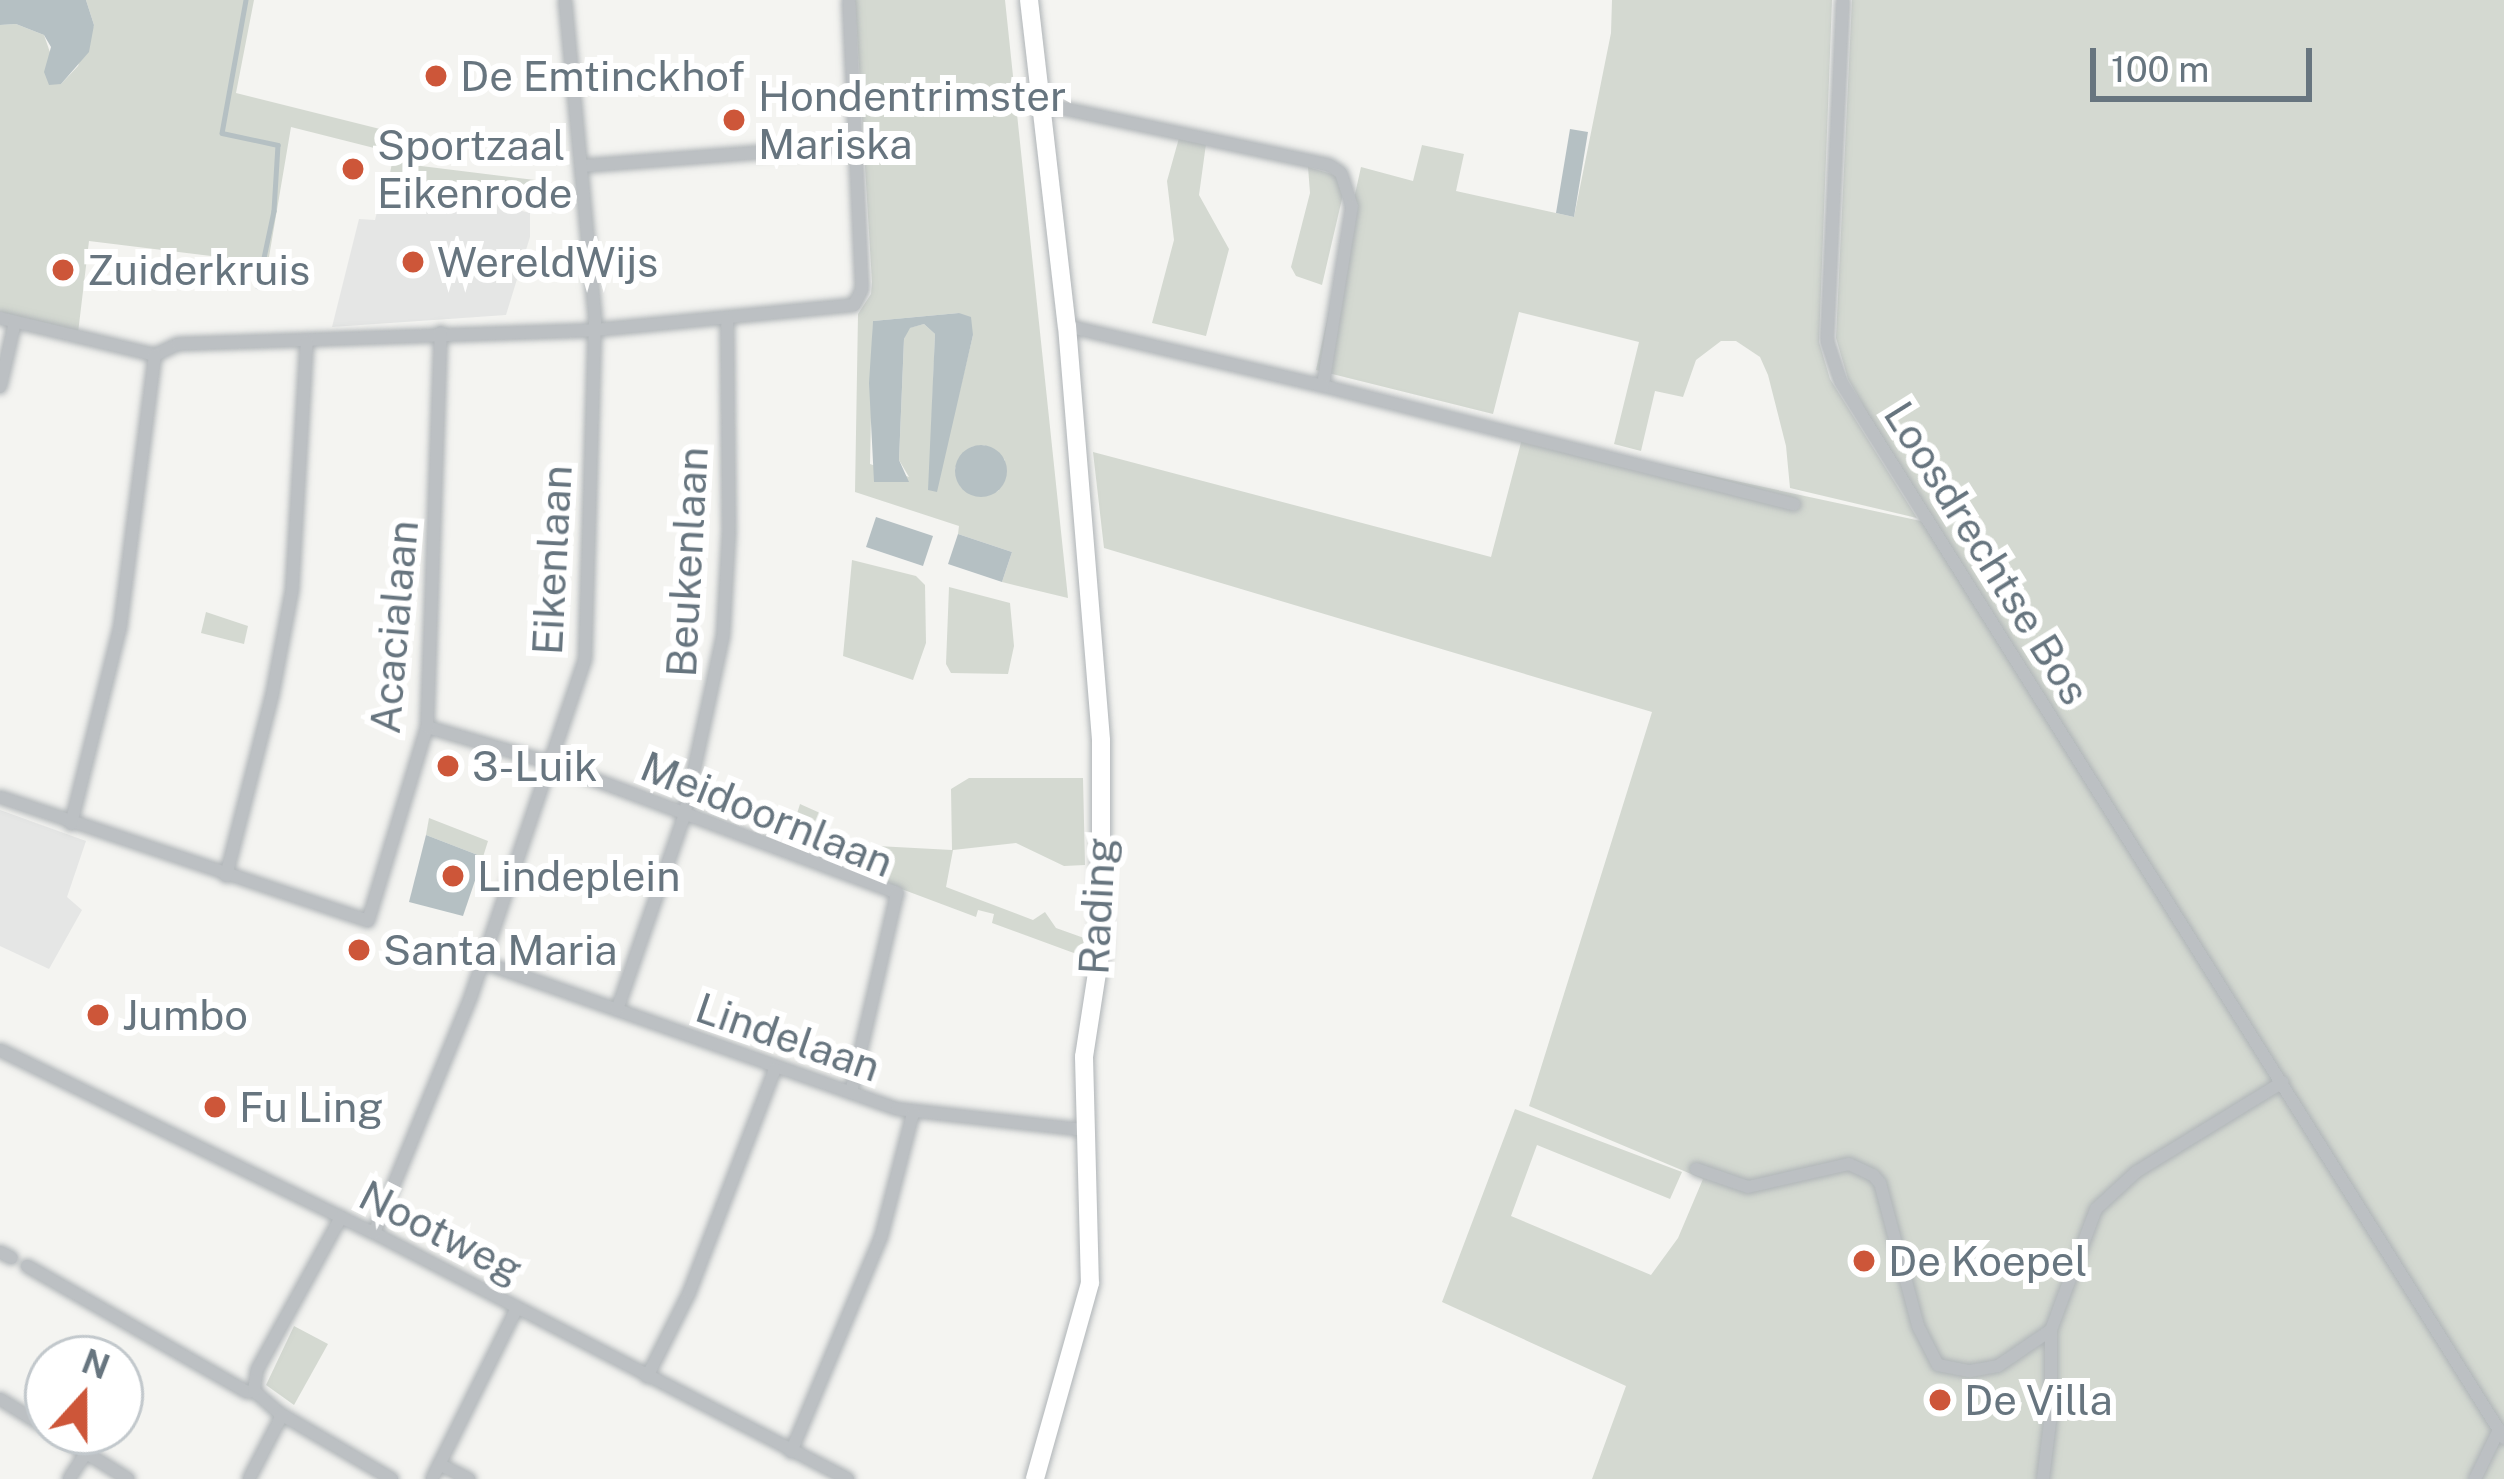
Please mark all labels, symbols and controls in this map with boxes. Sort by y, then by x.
scale bar [2096,24,2318,98]
text: 100 m [2111,48,2209,90]
place label: De Emtinckhof [460,51,745,101]
marker: De Emtinckhof [423,63,449,89]
place label: Hondentrimster Mariska [758,71,1066,170]
marker: Hondentrimster Mariska [721,107,747,133]
place label: Sportzaal Eikenrode [377,120,572,219]
marker: Sportzaal Eikenrode [340,156,366,182]
place label: WereldWijs [437,237,658,287]
place label: Zuiderkruis [87,245,310,295]
marker: WereldWijs [400,249,426,275]
marker: Zuiderkruis [50,257,76,283]
street label: Loosdrechtse Bos [1873,392,2101,714]
street label: Beukenlaan [656,446,718,678]
street label: Eikenlaan [522,464,582,656]
street label: Acacialaan [360,518,428,736]
place label: 3-Luik [472,741,598,791]
street label: Meidoornlaan [634,741,900,887]
marker: 3-Luik [435,753,461,779]
street label: Rading [1068,836,1126,976]
place label: Lindeplein [477,851,680,901]
marker: Lindeplein [440,863,466,889]
place label: Santa Maria [383,925,618,975]
marker: Santa Maria [346,937,372,963]
street label: Lindelaan [689,982,887,1092]
place label: Jumbo [122,990,248,1040]
marker: Jumbo [85,1002,111,1028]
place label: Fu Ling [239,1082,383,1132]
marker: Fu Ling [202,1094,228,1120]
street label: Nootweg [351,1170,531,1294]
place label: De Koepel [1888,1236,2088,1286]
marker: De Koepel [1851,1248,1877,1274]
north arrow [24,1335,144,1455]
text: N [77,1342,115,1387]
place label: De Villa [1964,1375,2114,1425]
marker: De Villa [1927,1387,1953,1413]

